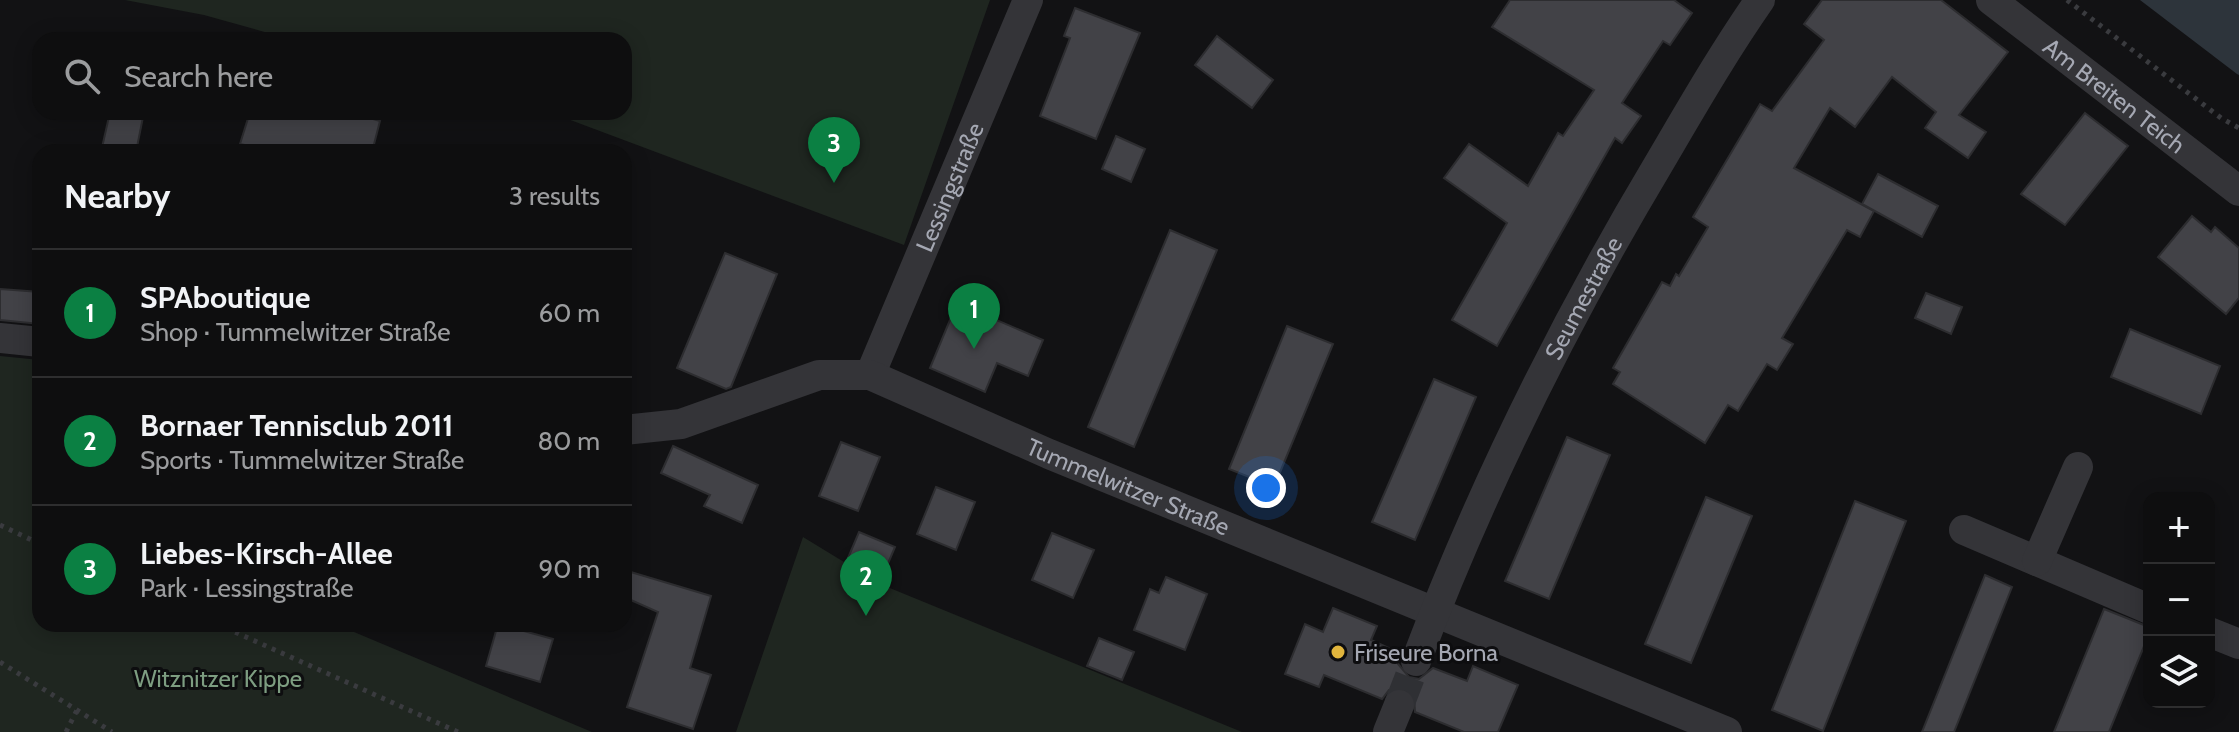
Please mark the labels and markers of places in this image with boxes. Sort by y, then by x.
pin: 3 [808,117,860,183]
pin: 1 [948,283,1000,349]
pin: 2 [840,550,892,616]
place label: Friseure Borna [1354,638,1498,667]
marker: Friseure Borna [1329,643,1347,661]

